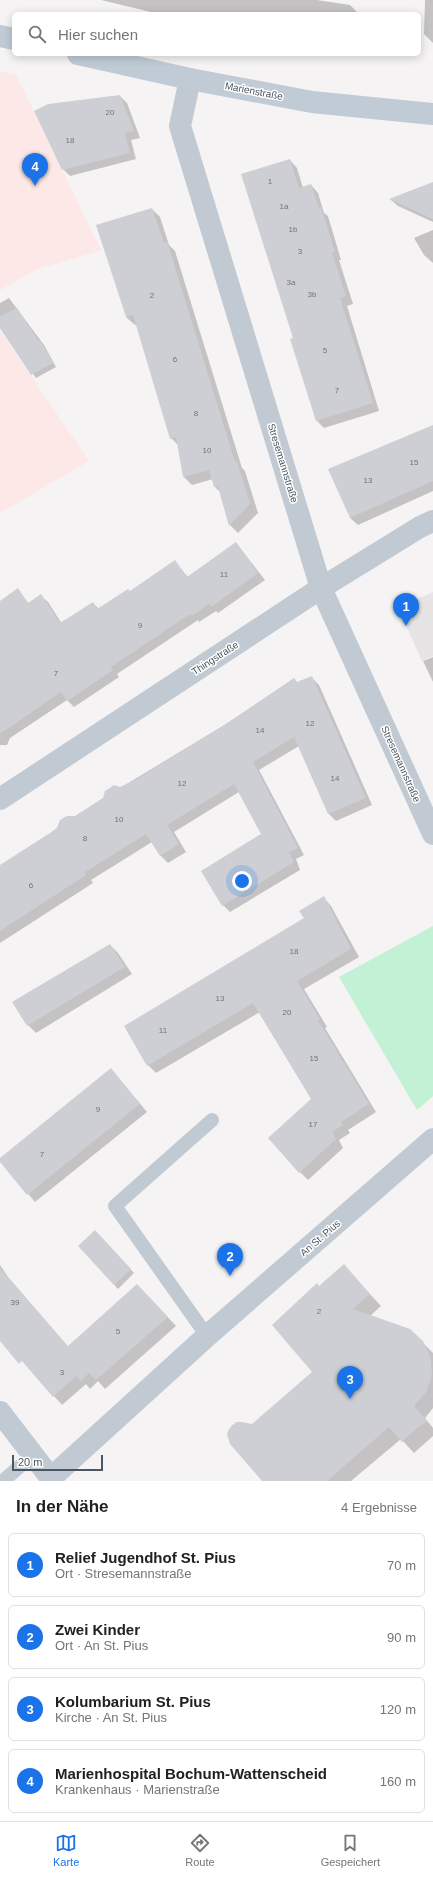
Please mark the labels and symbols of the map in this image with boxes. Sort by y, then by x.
street label: Marienstraße [224,80,284,102]
house number: 20 [106,108,115,117]
house number: 18 [66,136,75,145]
pin: 4 [22,153,48,186]
house number: 1 [268,177,273,186]
house number: 1a [280,202,289,211]
house number: 1b [289,225,298,234]
house number: 3 [298,247,303,256]
house number: 3a [287,278,296,287]
house number: 3b [308,290,317,299]
house number: 2 [150,291,155,300]
house number: 5 [323,346,328,355]
house number: 6 [173,355,178,364]
house number: 7 [335,386,340,395]
house number: 8 [194,409,199,418]
street label: Stresemannstraße [266,422,300,504]
house number: 10 [203,446,212,455]
house number: 15 [410,458,419,467]
house number: 13 [364,476,373,485]
house number: 11 [220,570,229,579]
pin: 1 [393,593,419,626]
house number: 9 [138,621,143,630]
street label: Thingstraße [190,639,241,677]
house number: 7 [54,669,59,678]
house number: 12 [306,719,315,728]
street label: Stresemannstraße [379,724,423,804]
house number: 14 [256,726,265,735]
house number: 14 [331,774,340,783]
house number: 12 [178,779,187,788]
house number: 10 [115,815,124,824]
house number: 8 [83,834,88,843]
your location [232,871,252,891]
house number: 6 [29,881,34,890]
house number: 18 [290,947,299,956]
house number: 13 [216,994,225,1003]
house number: 20 [283,1008,292,1017]
house number: 11 [159,1026,168,1035]
house number: 15 [310,1054,319,1063]
house number: 9 [96,1105,101,1114]
house number: 17 [309,1120,318,1129]
house number: 7 [40,1150,45,1159]
street label: An St. Pius [298,1218,342,1258]
pin: 2 [217,1243,243,1276]
house number: 39 [11,1298,20,1307]
house number: 2 [317,1307,322,1316]
house number: 5 [116,1327,121,1336]
pin: 3 [337,1366,363,1399]
house number: 3 [60,1368,65,1377]
scale bar [12,1453,103,1472]

